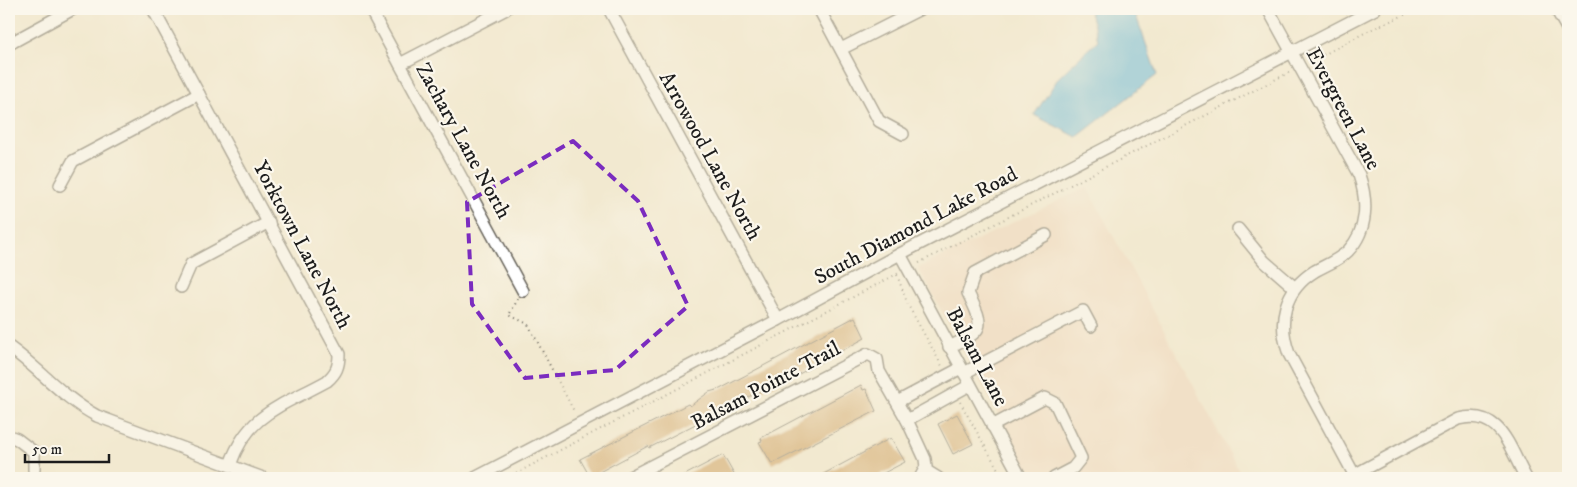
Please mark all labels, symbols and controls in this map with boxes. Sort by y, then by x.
street label: Evergreen Lane [1300,43,1386,175]
street label: Zachary Lane North [409,58,517,224]
street label: Arrowood Lane North [653,67,767,245]
street label: Yorktown Lane North [247,157,357,333]
street label: South Diamond Lake Road [810,161,1022,291]
street label: Balsam Lane [940,303,1014,411]
street label: Balsam Pointe Trail [687,335,846,436]
scale bar [25,432,109,464]
text: 50 m [32,440,62,459]

